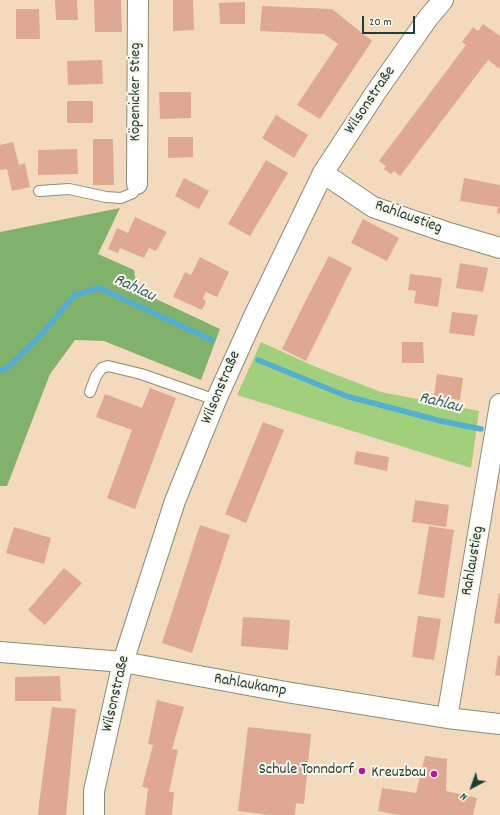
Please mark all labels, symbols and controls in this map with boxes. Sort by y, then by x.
scale bar [364,8,417,34]
text: 20 m [369,14,392,31]
street label: Köpenicker Stieg [127,43,147,141]
street label: Wilsonstraße [341,63,401,139]
street label: Rahlaustieg [372,197,444,239]
water label: Rahlau [110,271,158,307]
street label: Wilsonstraße [198,348,246,428]
water label: Rahlau [416,389,464,419]
street label: Rahlaustieg [458,525,490,597]
street label: Wilsonstraße [99,654,135,734]
street label: Rahlaukamp [212,670,288,702]
place label: Schule Tonndorf [259,761,354,781]
place label: Kreuzbau [371,764,426,784]
marker: Schule Tonndorf [357,766,367,776]
north arrow [452,767,492,807]
marker: Kreuzbau [429,769,439,779]
text: N [457,788,471,804]

